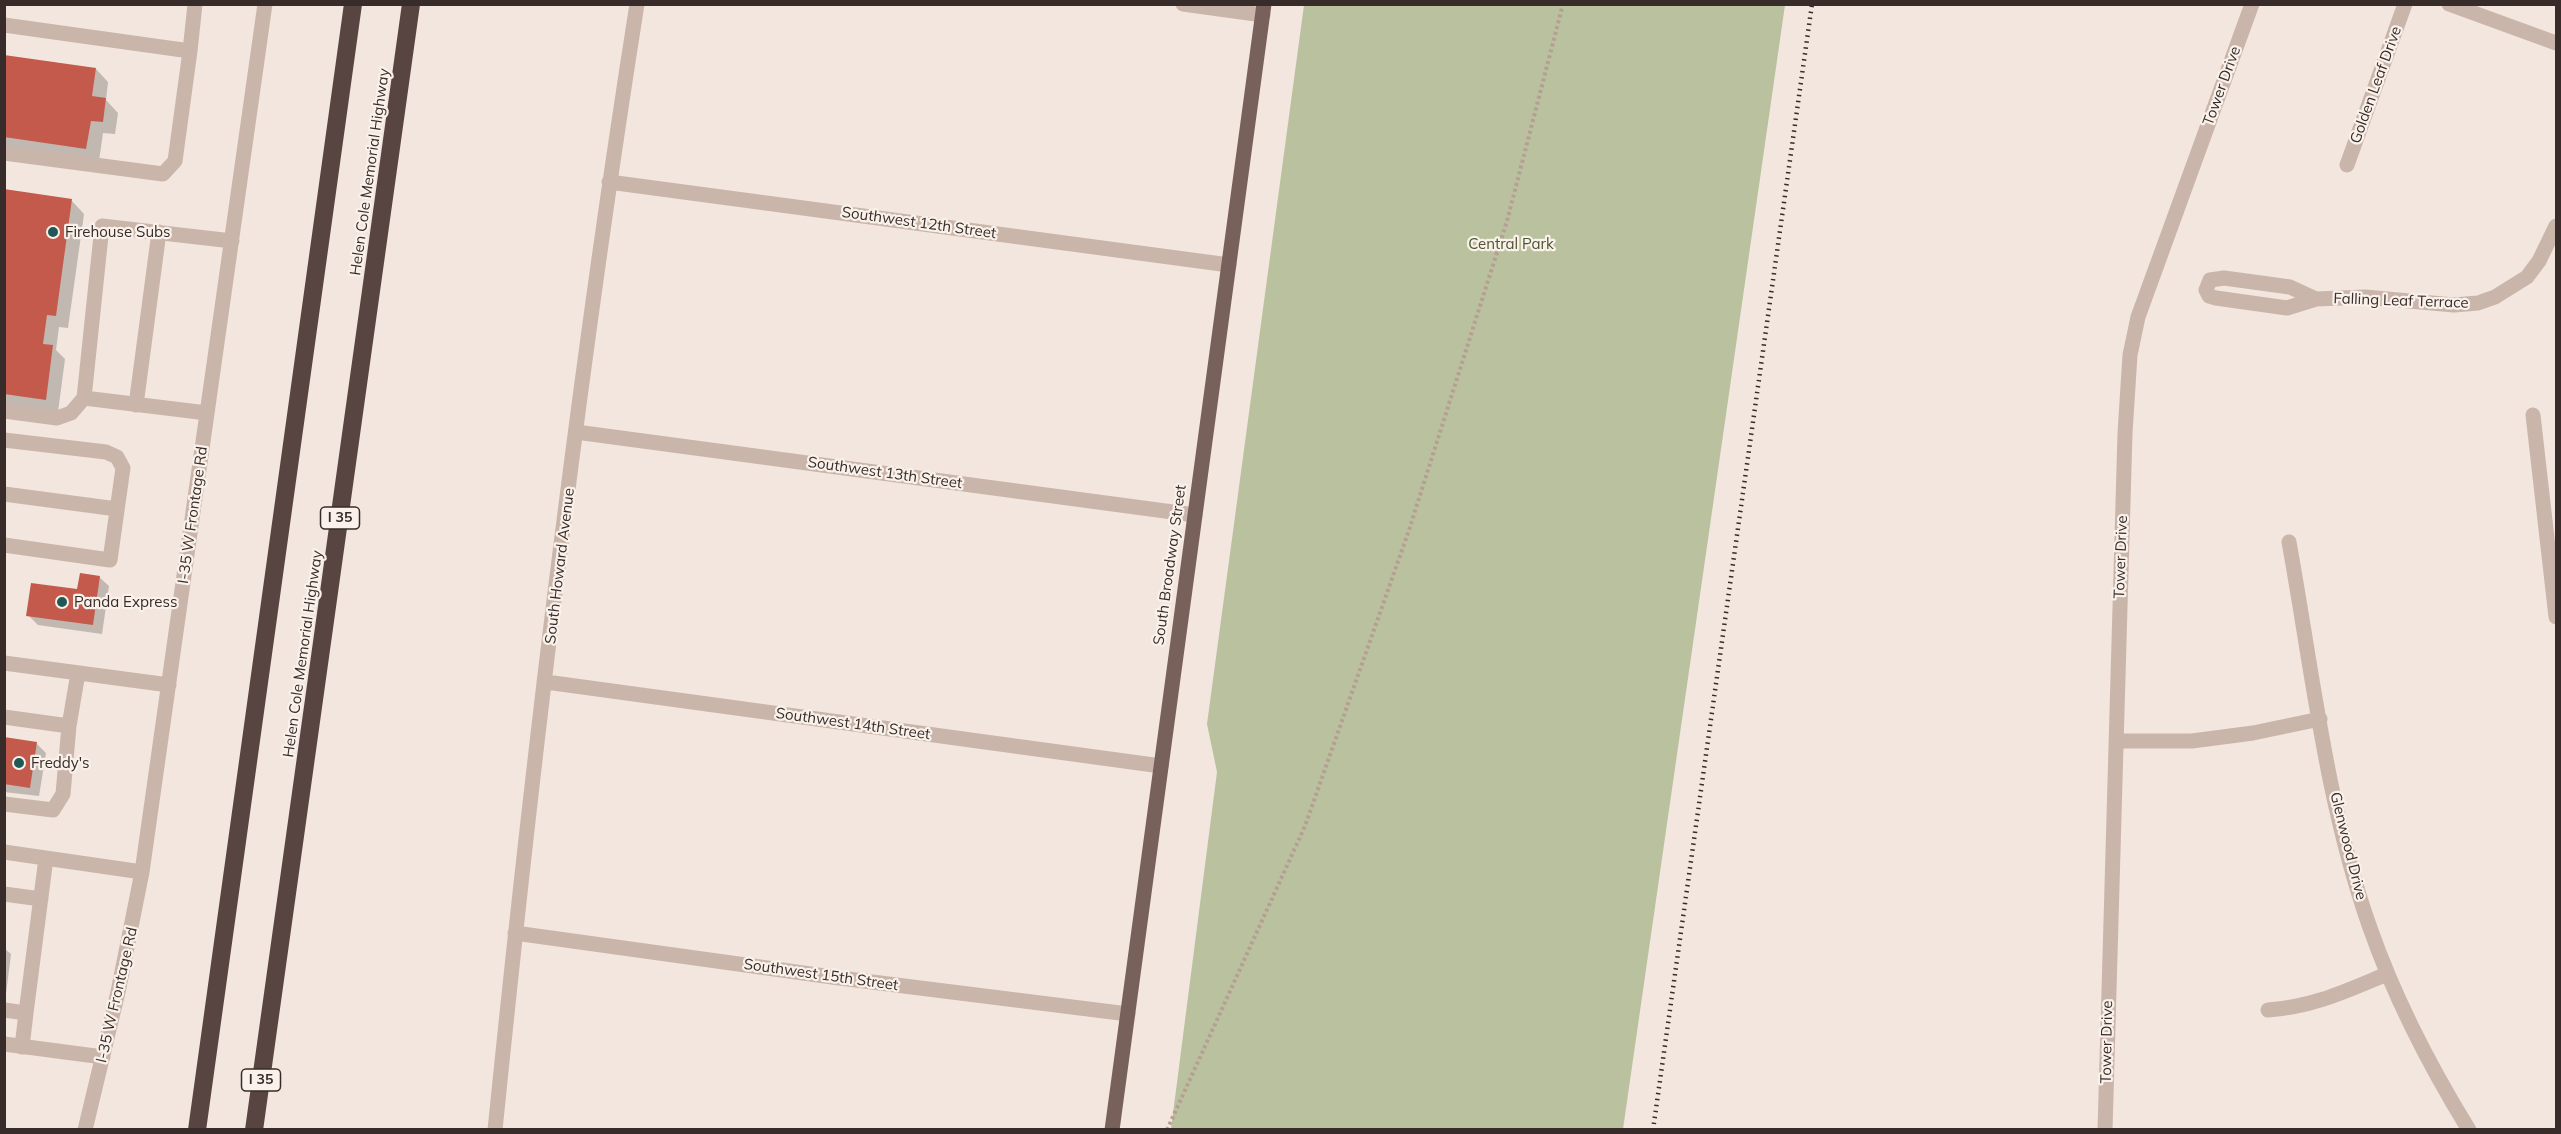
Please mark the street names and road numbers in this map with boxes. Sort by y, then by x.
street label: Golden Leaf Drive [2346,24,2406,146]
street label: Tower Drive [2199,44,2245,128]
street label: Helen Cole Memorial Highway [347,67,393,277]
street label: Southwest 12th Street [841,203,997,243]
street label: Falling Leaf Terrace [2333,290,2469,312]
street label: I-35 W Frontage Rd [174,445,212,585]
street label: Southwest 13th Street [807,453,963,493]
street label: South Broadway Street [1150,484,1190,646]
street label: South Howard Avenue [542,487,578,645]
road number: I 35 [320,507,360,529]
street label: Tower Drive [2111,515,2131,599]
street label: Helen Cole Memorial Highway [280,549,326,759]
street label: Southwest 14th Street [775,704,931,744]
street label: Glenwood Drive [2326,790,2370,902]
street label: I-35 W Frontage Rd [93,926,141,1064]
street label: Southwest 15th Street [743,955,899,995]
street label: Tower Drive [2097,1000,2117,1084]
road number: I 35 [242,1069,280,1091]

